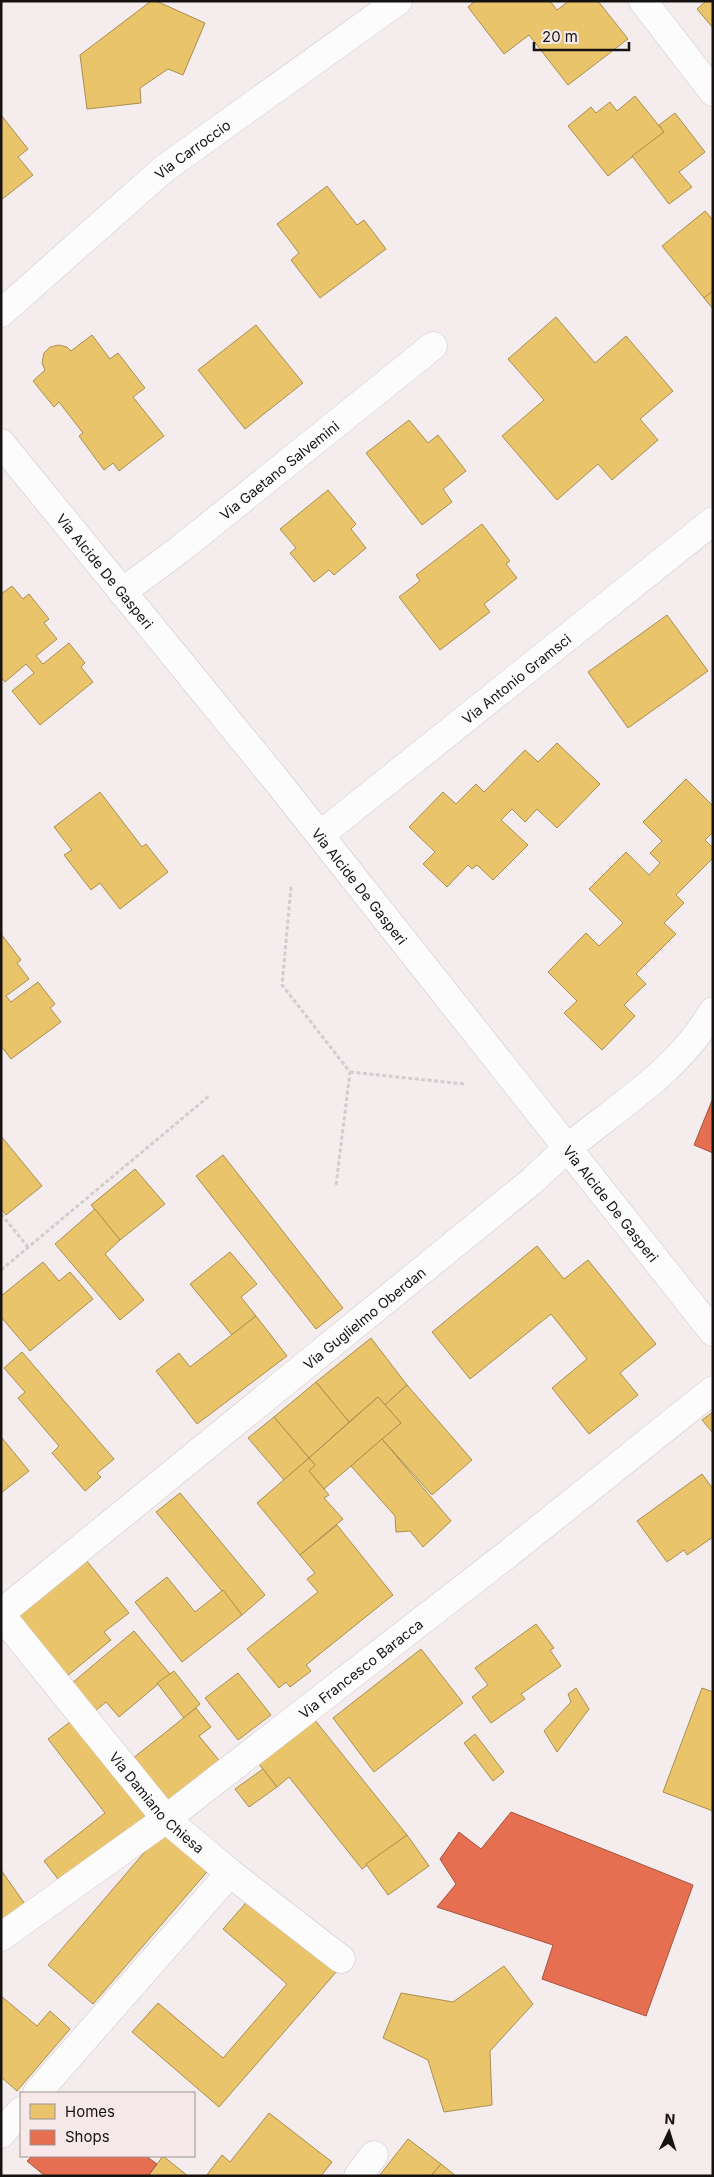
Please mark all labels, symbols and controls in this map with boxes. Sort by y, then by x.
scale bar [534,20,629,52]
text: 20 m [542,27,578,46]
street label: Via Carroccio [151,116,233,182]
street label: Via Gaetano Salvemini [216,417,342,523]
street label: Via Alcide De Gasperi [53,510,157,632]
street label: Via Antonio Gramsci [458,630,574,727]
street label: Via Alcide De Gasperi [309,824,411,947]
street label: Via Alcide De Gasperi [560,1142,662,1265]
street label: Via Guglielmo Oberdan [300,1263,429,1372]
street label: Via Francesco Baracca [295,1615,426,1722]
street label: Via Damiano Chiesa [106,1748,208,1856]
legend [20,2092,195,2157]
text: Homes [65,2102,115,2121]
north arrow [644,2107,694,2157]
text: N [664,2110,676,2127]
text: Shops [65,2127,110,2146]

